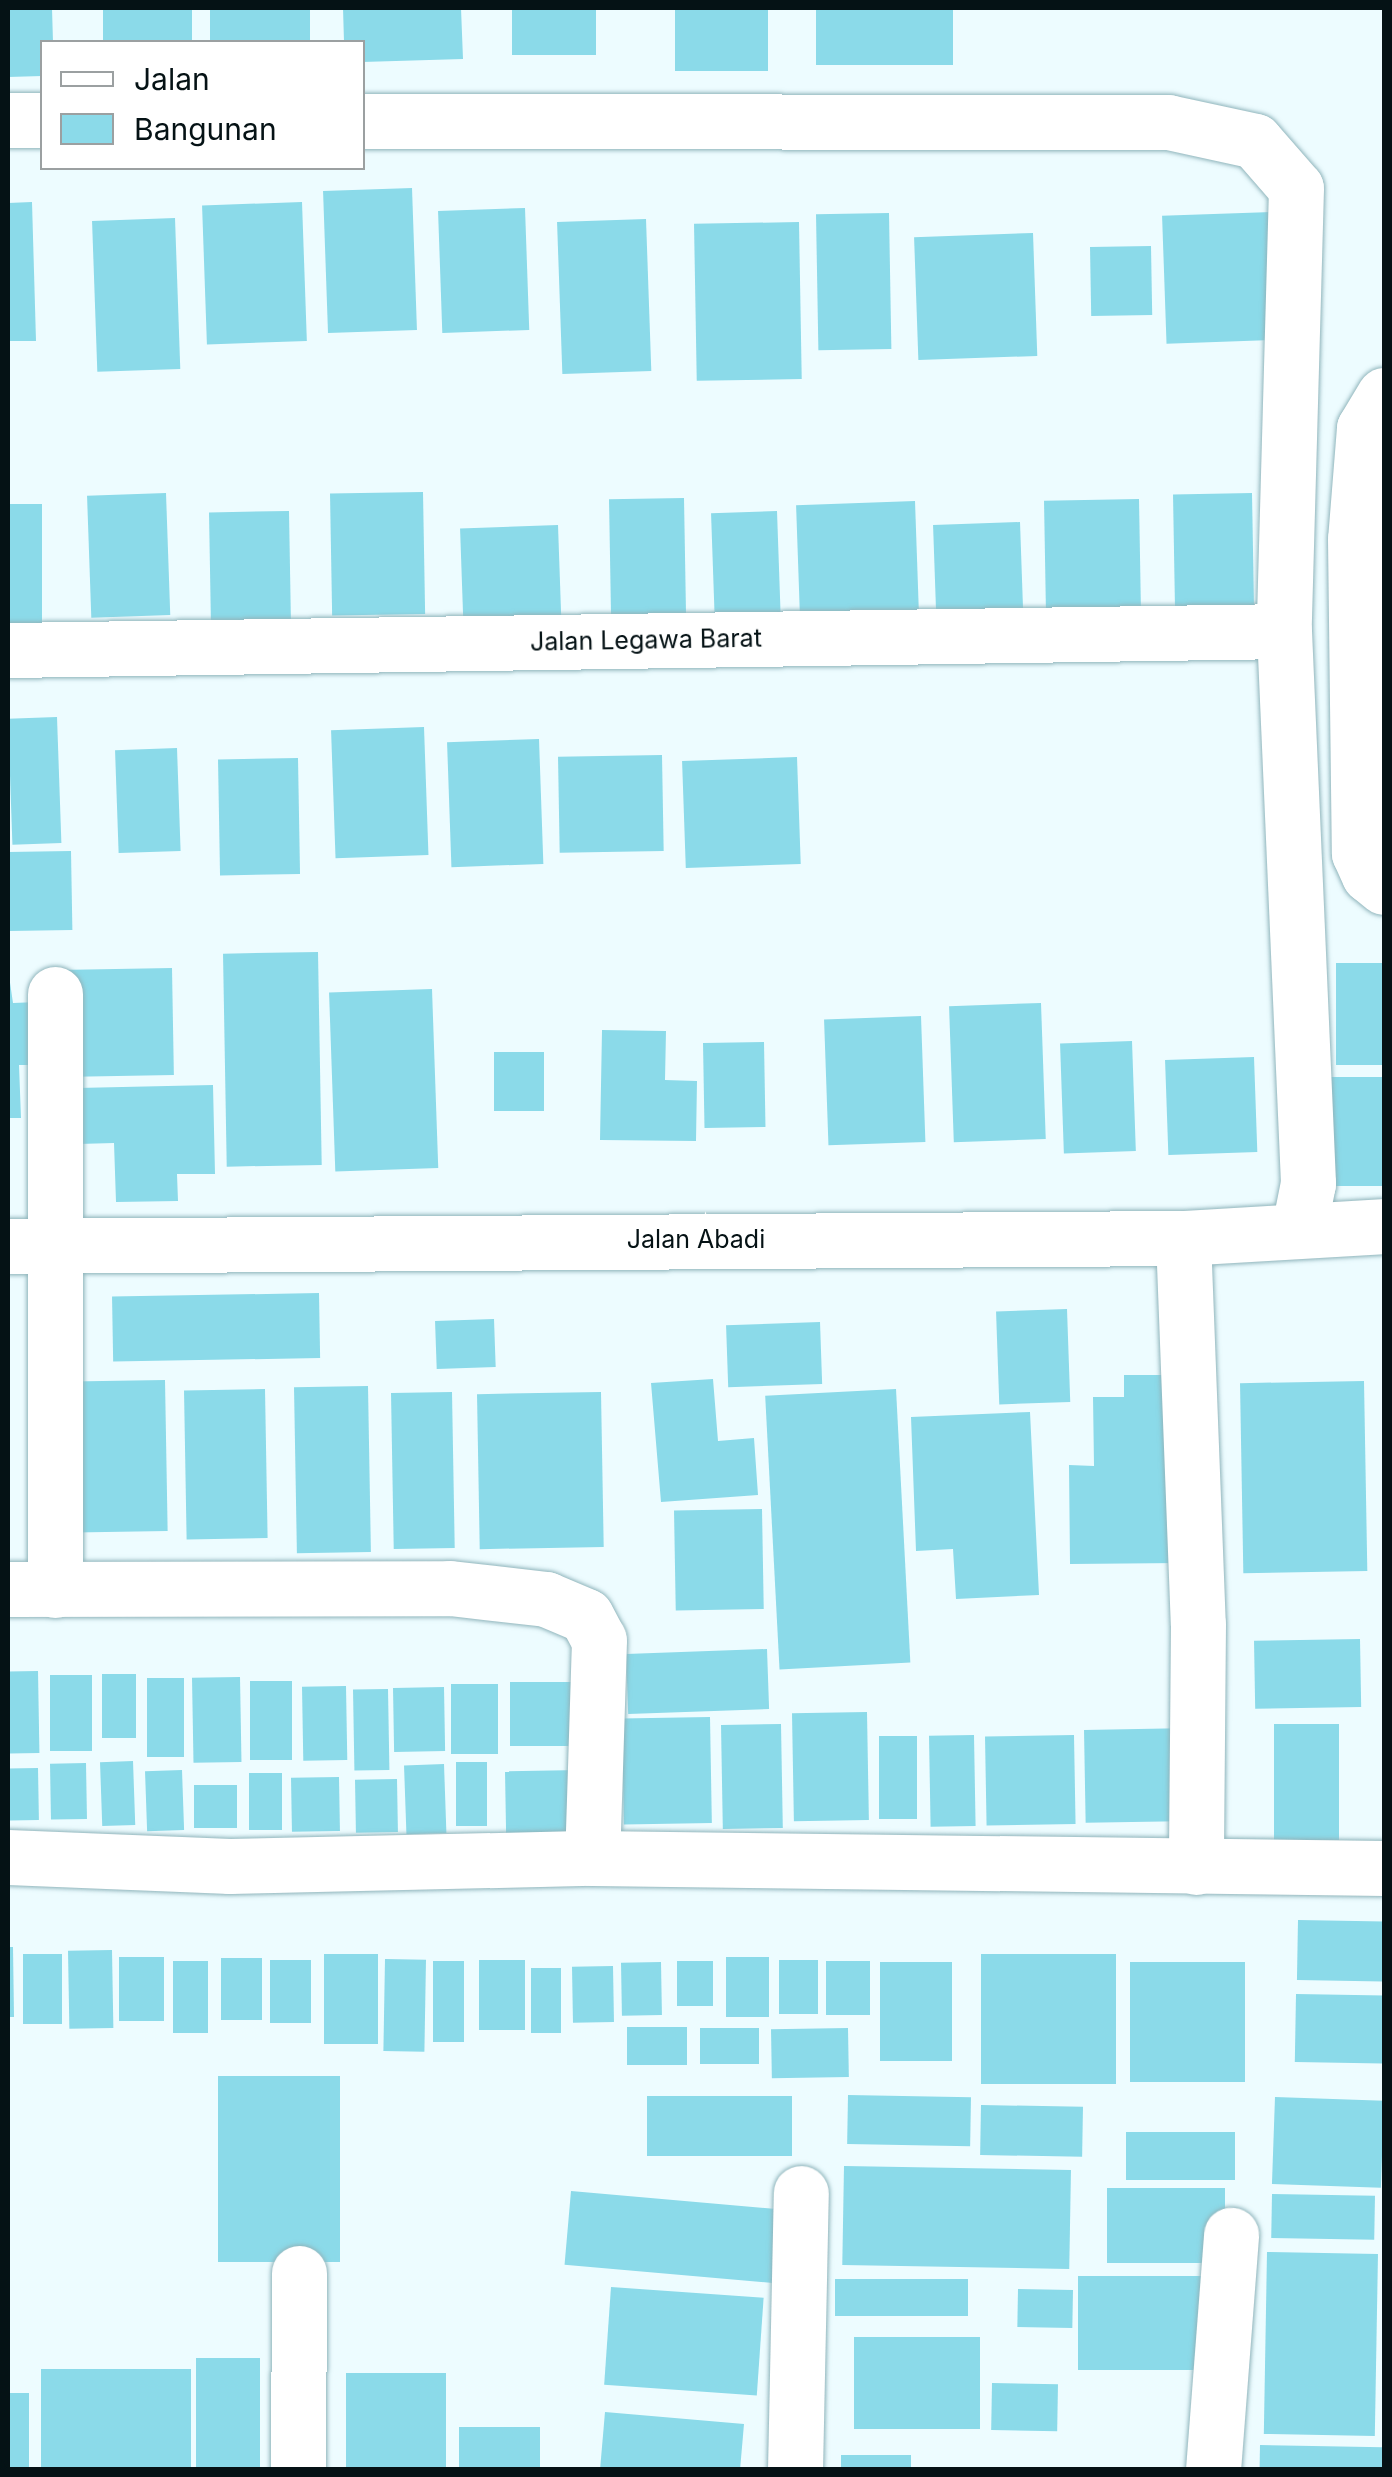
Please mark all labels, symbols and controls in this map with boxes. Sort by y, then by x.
legend [40,40,365,170]
text: Jalan [134,61,210,97]
text: Bangunan [134,111,277,147]
street label: Jalan Legawa Barat [530,623,762,657]
street label: Jalan Abadi [627,1224,765,1254]

